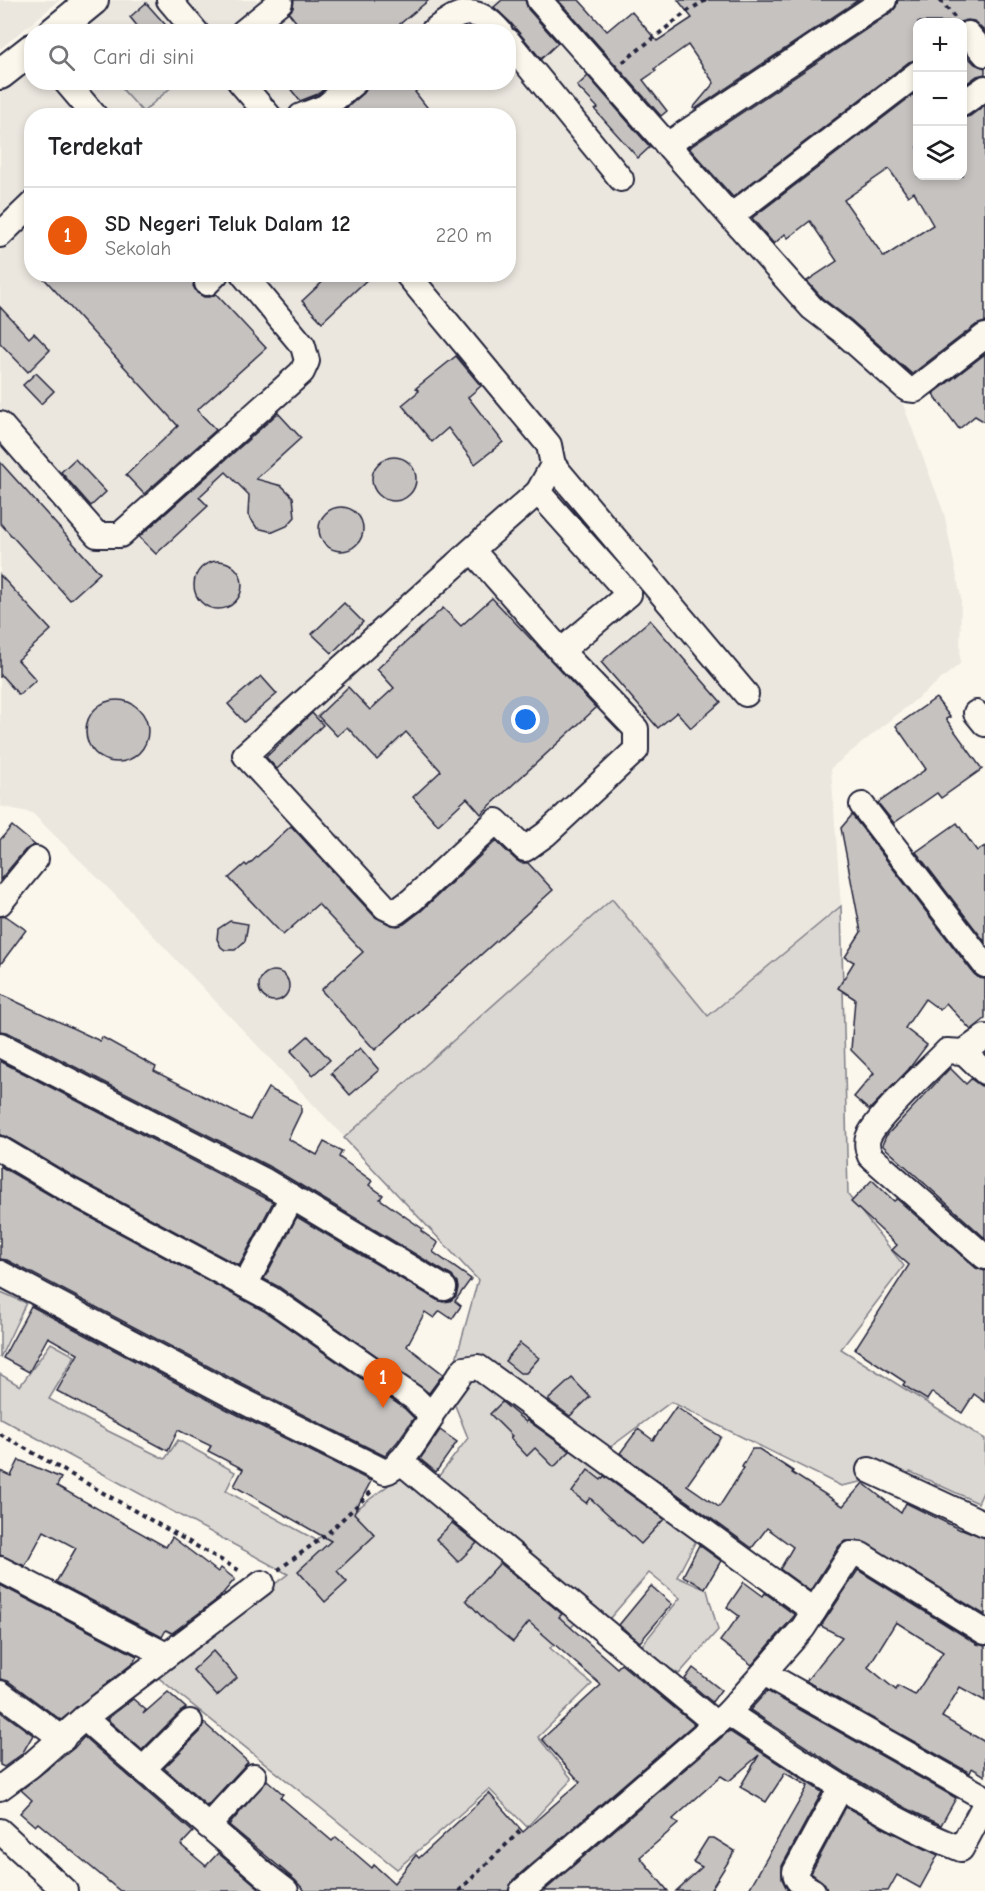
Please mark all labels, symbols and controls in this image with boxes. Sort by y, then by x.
map controls [913,18,967,180]
button: + [913,18,967,72]
search box [24,24,516,90]
icon: search [45,41,78,74]
text: Cari di sini [93,44,194,70]
button: − [913,72,967,126]
button: layers [913,126,967,180]
text: Terdekat [48,132,142,162]
text: SD Negeri Teluk Dalam 12 [105,211,351,237]
text: 1 [64,224,71,247]
text: 220 m [436,224,492,247]
text: Sekolah [105,237,171,260]
your location [511,705,540,734]
pin: 1 [364,1358,403,1408]

